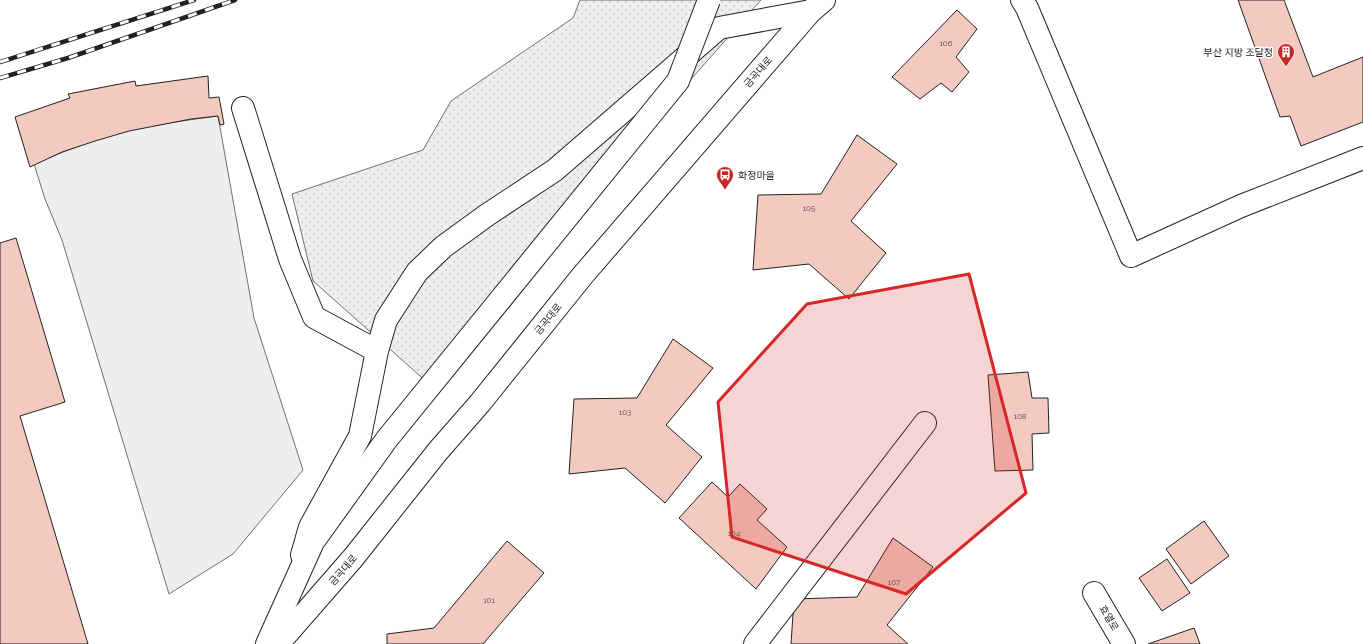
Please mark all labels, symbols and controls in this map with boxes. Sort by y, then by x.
house number: 106 [939,38,953,48]
building icon: 부산 지방 조달청 [1276,42,1296,67]
place label: 부산 지방 조달청 [1204,47,1273,58]
street label: 금곡대로 [742,55,774,89]
bus stop icon: 화정마을 [715,165,735,190]
place label: 화정마을 [738,170,775,181]
house number: 105 [803,203,816,213]
street label: 금곡대로 [532,301,564,337]
house number: 103 [619,407,631,417]
house number: 108 [1013,411,1027,421]
house number: 104 [728,528,741,538]
street label: 금곡대로 [327,553,359,587]
house number: 107 [888,577,901,587]
house number: 101 [483,595,495,605]
street label: 효열로 [1097,603,1121,633]

